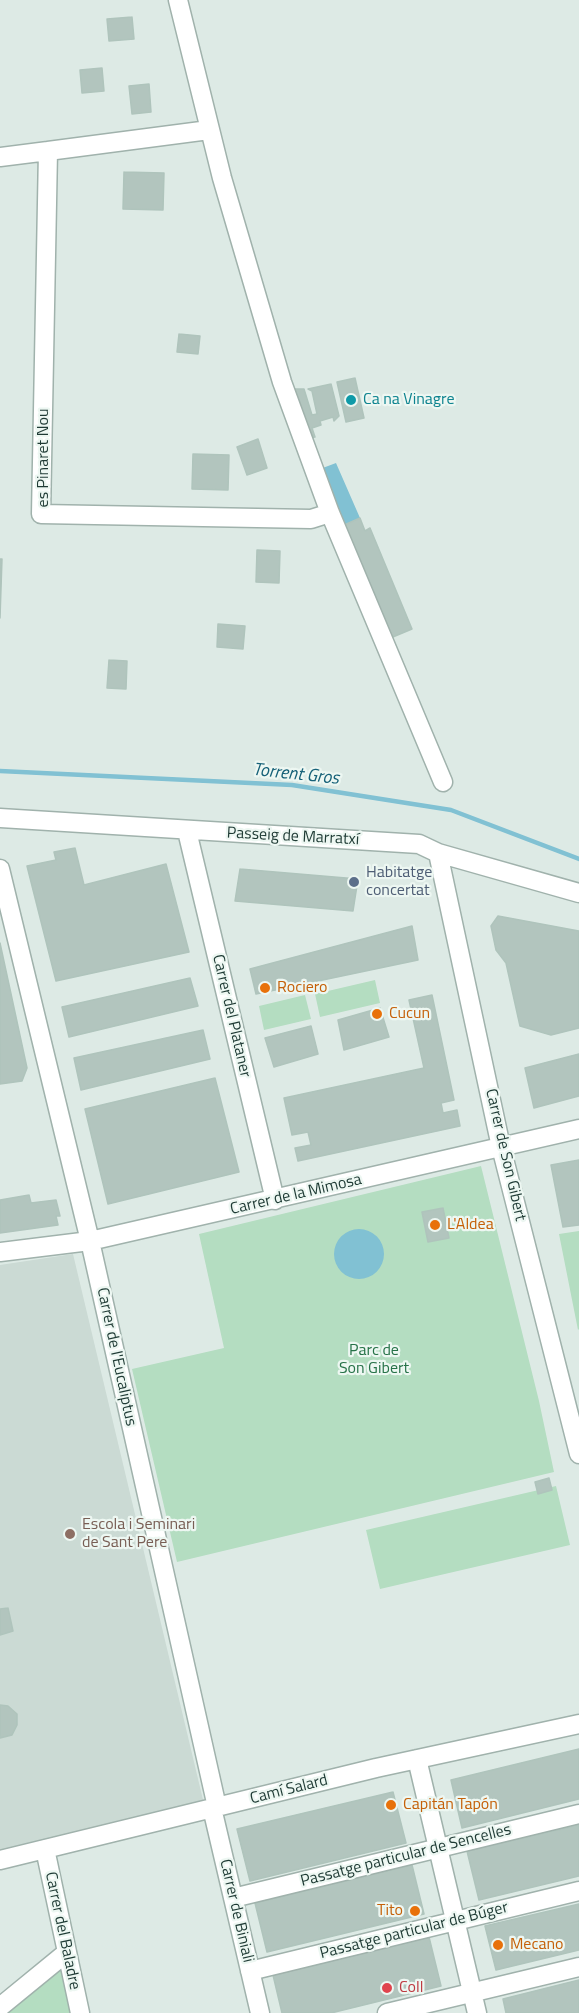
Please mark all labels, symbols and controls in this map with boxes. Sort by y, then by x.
place label: Ca na Vinagre [363,390,454,410]
marker: Ca na Vinagre [344,393,358,407]
street label: es Pinaret Nou [34,409,54,507]
water label: Torrent Gros [252,760,340,790]
street label: Passeig de Marratxí [226,824,360,850]
place label: Habitatge concertat [366,863,432,901]
marker: Habitatge concertat [347,875,361,889]
street label: Carrer del Plataner [208,953,254,1079]
place label: Rociero [277,978,328,998]
marker: Rociero [258,981,272,995]
place label: Cucun [389,1004,430,1024]
marker: Cucun [370,1007,384,1021]
street label: Carrer de Son Gibert [480,1087,530,1223]
street label: Carrer de la Mimosa [228,1171,364,1219]
place label: L'Aldea [447,1215,494,1235]
marker: L'Aldea [428,1218,442,1232]
street label: Carrer de l'Eucaliptus [92,1286,140,1428]
park label: Parc de Son Gibert [339,1341,409,1379]
place label: Escola i Seminari de Sant Pere [82,1515,195,1553]
marker: Escola i Seminari de Sant Pere [63,1527,77,1541]
street label: Camí Salard [248,1771,330,1809]
place label: Capitán Tapón [403,1795,498,1815]
marker: Capitán Tapón [384,1798,398,1812]
street label: Passatge particular de Sencelles [299,1821,513,1891]
street label: Carrer de Biniali [215,1857,257,1965]
street label: Carrer del Baladre [40,1870,84,1992]
street label: Passatge particular de Búger [318,1898,510,1964]
place label: Tito [377,1901,403,1921]
marker: Tito [408,1904,422,1918]
place label: Mecano [510,1935,563,1955]
marker: Mecano [491,1938,505,1952]
place label: Coll [399,1978,423,1998]
marker: Coll [380,1981,394,1995]

